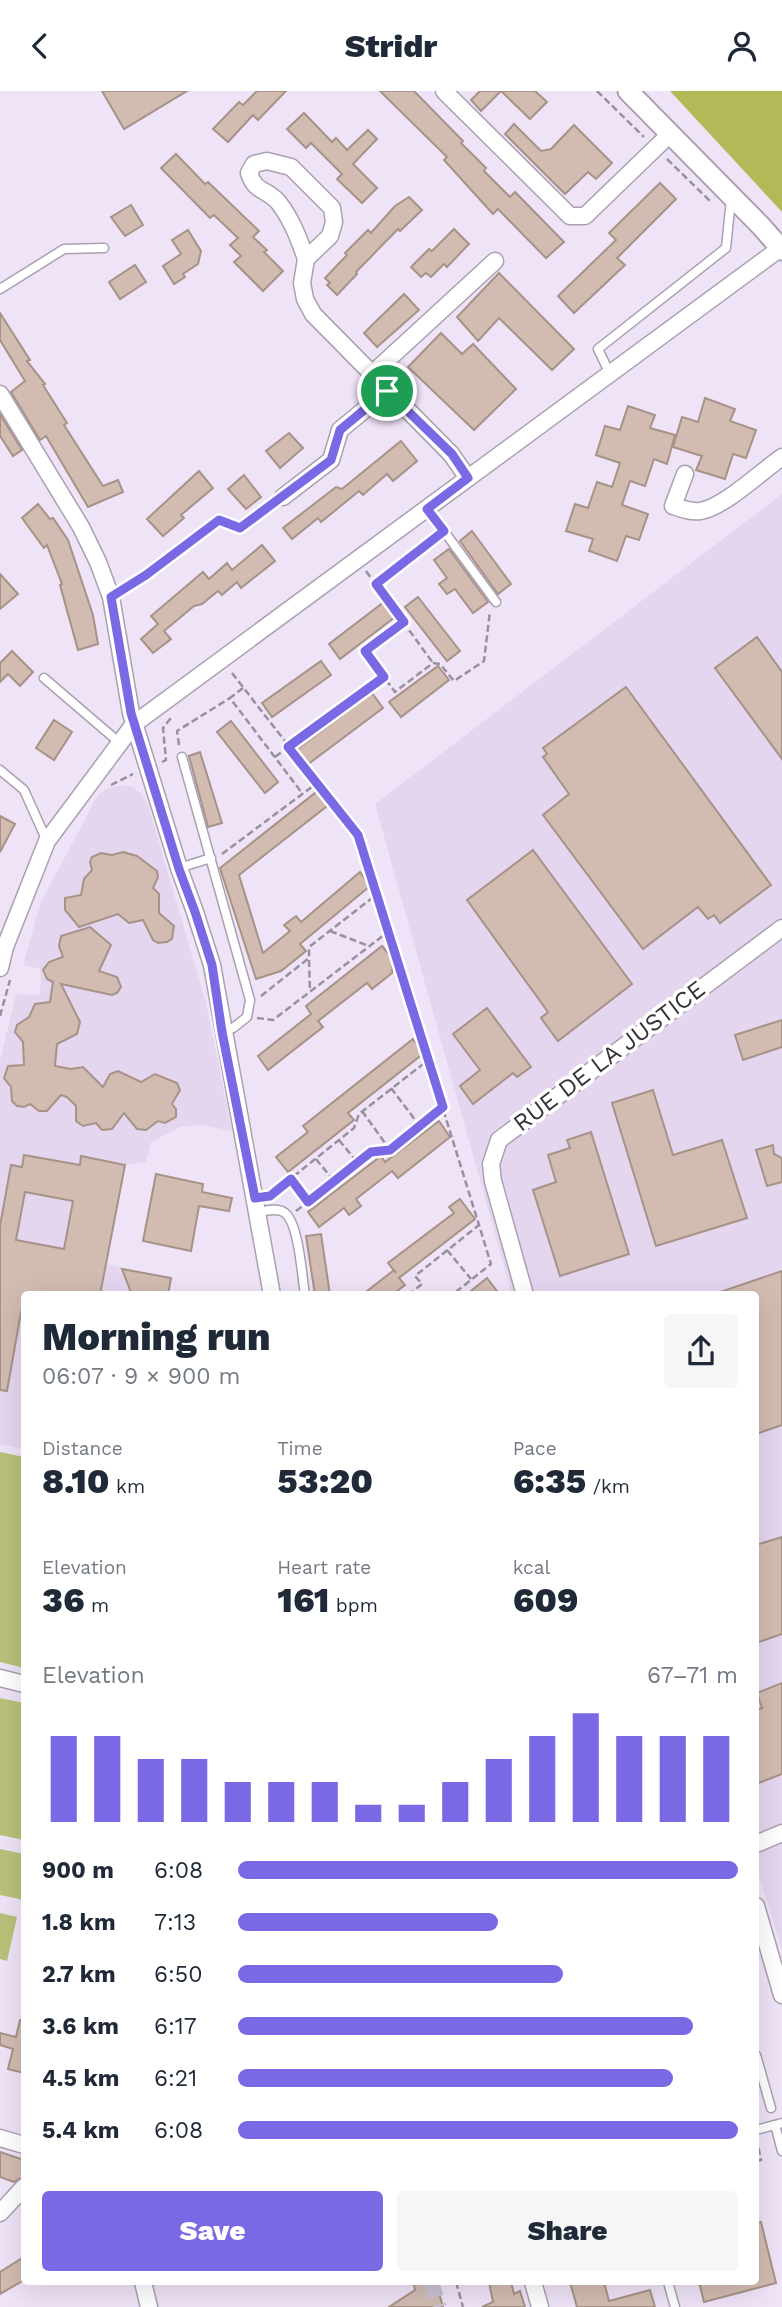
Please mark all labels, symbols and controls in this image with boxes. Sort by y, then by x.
icon: back [21,27,59,65]
text: Stridr [345,27,437,65]
icon: person [723,27,761,65]
pin [357,361,417,421]
icon: arrive [368,372,406,410]
street label: RUE DE LA JUSTICE [508,975,710,1137]
button: share [664,1314,738,1388]
text: Morning run [42,1315,271,1359]
text: 06:07 · 9 × 900 m [42,1363,240,1390]
text: Distance [42,1437,123,1460]
text: Time [277,1437,323,1460]
text: Pace [513,1437,557,1460]
text: 8.10 [42,1460,110,1502]
text: 53:20 [277,1460,373,1502]
text: 6:35 [513,1460,586,1502]
text: km [110,1475,145,1498]
text: /km [586,1475,630,1498]
text: Elevation [42,1556,127,1579]
text: Heart rate [277,1556,371,1579]
text: kcal [513,1556,550,1579]
text: 36 [42,1579,85,1621]
text: 161 [277,1579,329,1621]
text: 609 [513,1579,579,1621]
text: m [85,1594,109,1617]
text: bpm [329,1594,378,1617]
text: Elevation [42,1662,145,1689]
text: 67–71 m [647,1662,738,1689]
text: 900 m [42,1857,114,1884]
text: 6:08 [154,1857,203,1884]
text: 1.8 km [42,1909,116,1936]
text: 7:13 [154,1909,196,1936]
text: 2.7 km [42,1961,116,1988]
text: 6:50 [154,1961,202,1988]
text: 3.6 km [42,2013,119,2040]
text: 6:17 [154,2013,197,2040]
text: 4.5 km [42,2065,119,2092]
text: 6:21 [154,2065,197,2092]
text: 5.4 km [42,2117,119,2144]
text: 6:08 [154,2117,203,2144]
button: Save [42,2191,383,2271]
button: Share [397,2191,738,2271]

